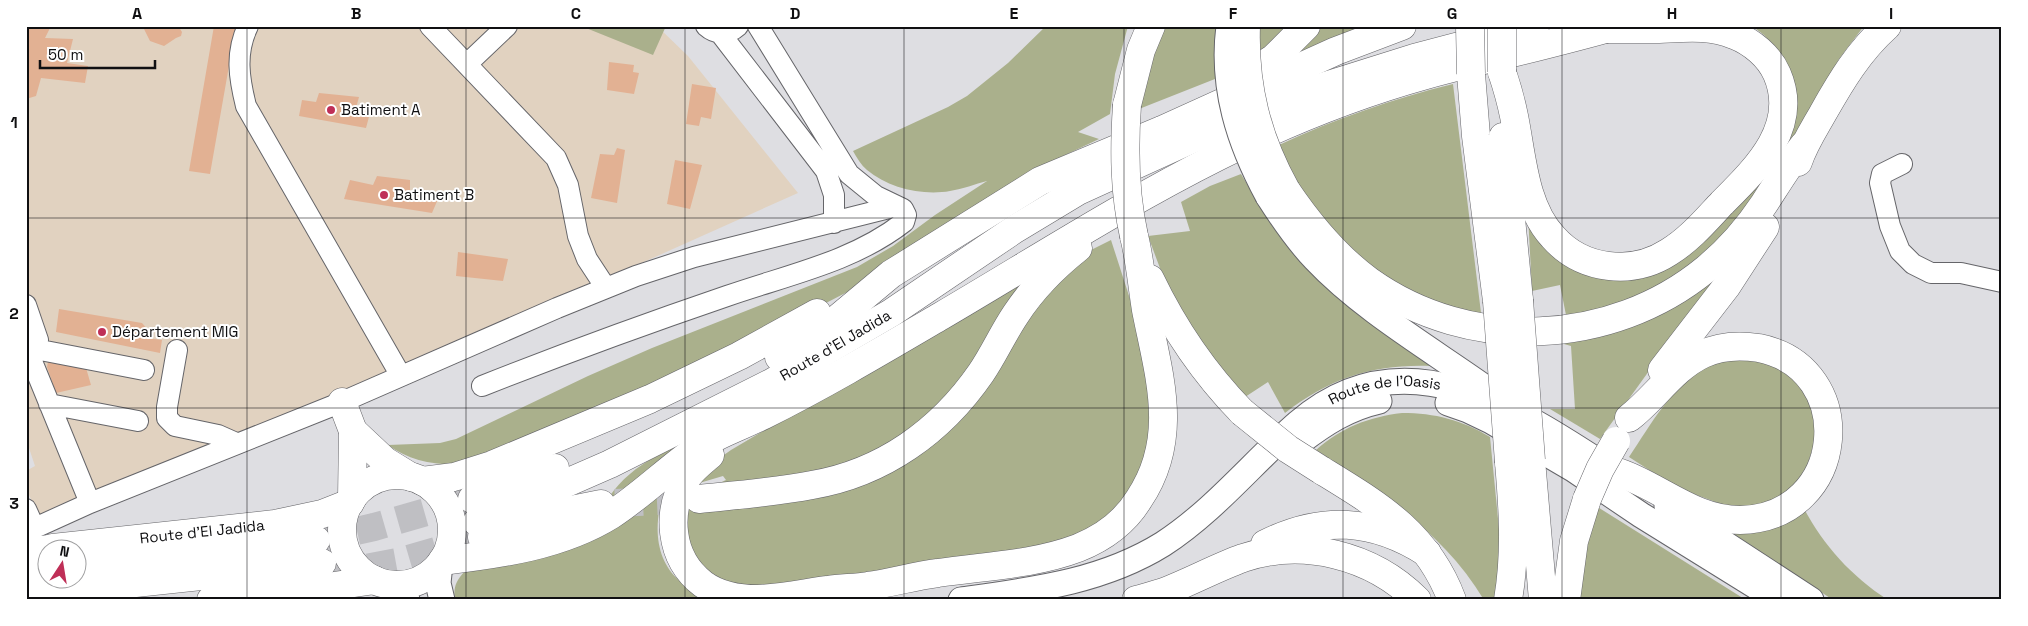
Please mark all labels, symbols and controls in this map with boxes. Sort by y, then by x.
text: A [132,3,142,24]
text: B [351,3,361,24]
text: C [571,3,581,24]
text: D [790,3,800,24]
text: E [1010,3,1019,24]
text: F [1229,3,1238,24]
text: G [1447,3,1457,24]
text: H [1667,3,1677,24]
text: I [1889,3,1893,24]
scale bar [40,38,155,70]
text: 50 m [48,45,83,64]
place label: Batiment A [341,100,421,119]
marker: Batiment A [325,104,337,116]
text: 1 [10,112,18,133]
place label: Batiment B [394,185,474,204]
marker: Batiment B [378,189,390,201]
text: 2 [9,303,19,324]
street label: Route d'El Jadida [776,305,895,385]
place label: Département MIG [112,322,238,341]
marker: Département MIG [96,326,108,338]
street label: Route de l'Oasis [1325,371,1443,409]
text: 3 [9,493,19,514]
street label: Route d'El Jadida [139,515,266,548]
north arrow [38,538,88,588]
text: N [58,542,71,561]

